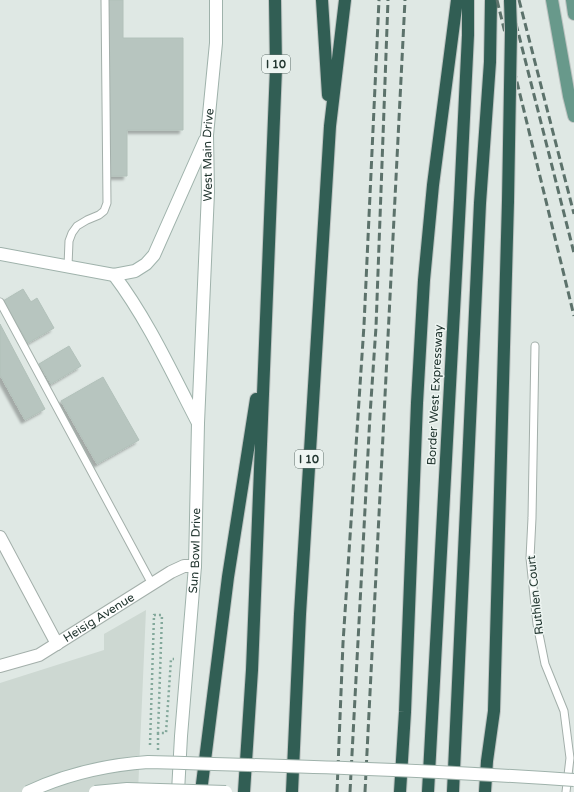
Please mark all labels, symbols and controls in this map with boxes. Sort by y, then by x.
road number: I 10 [262,55,290,73]
street label: West Main Drive [200,108,217,202]
street label: Border West Expressway [424,324,446,466]
road number: I 10 [295,450,323,468]
street label: Sun Bowl Drive [186,507,203,594]
street label: Ruthlen Court [524,554,546,635]
street label: Heisig Avenue [61,590,137,645]

